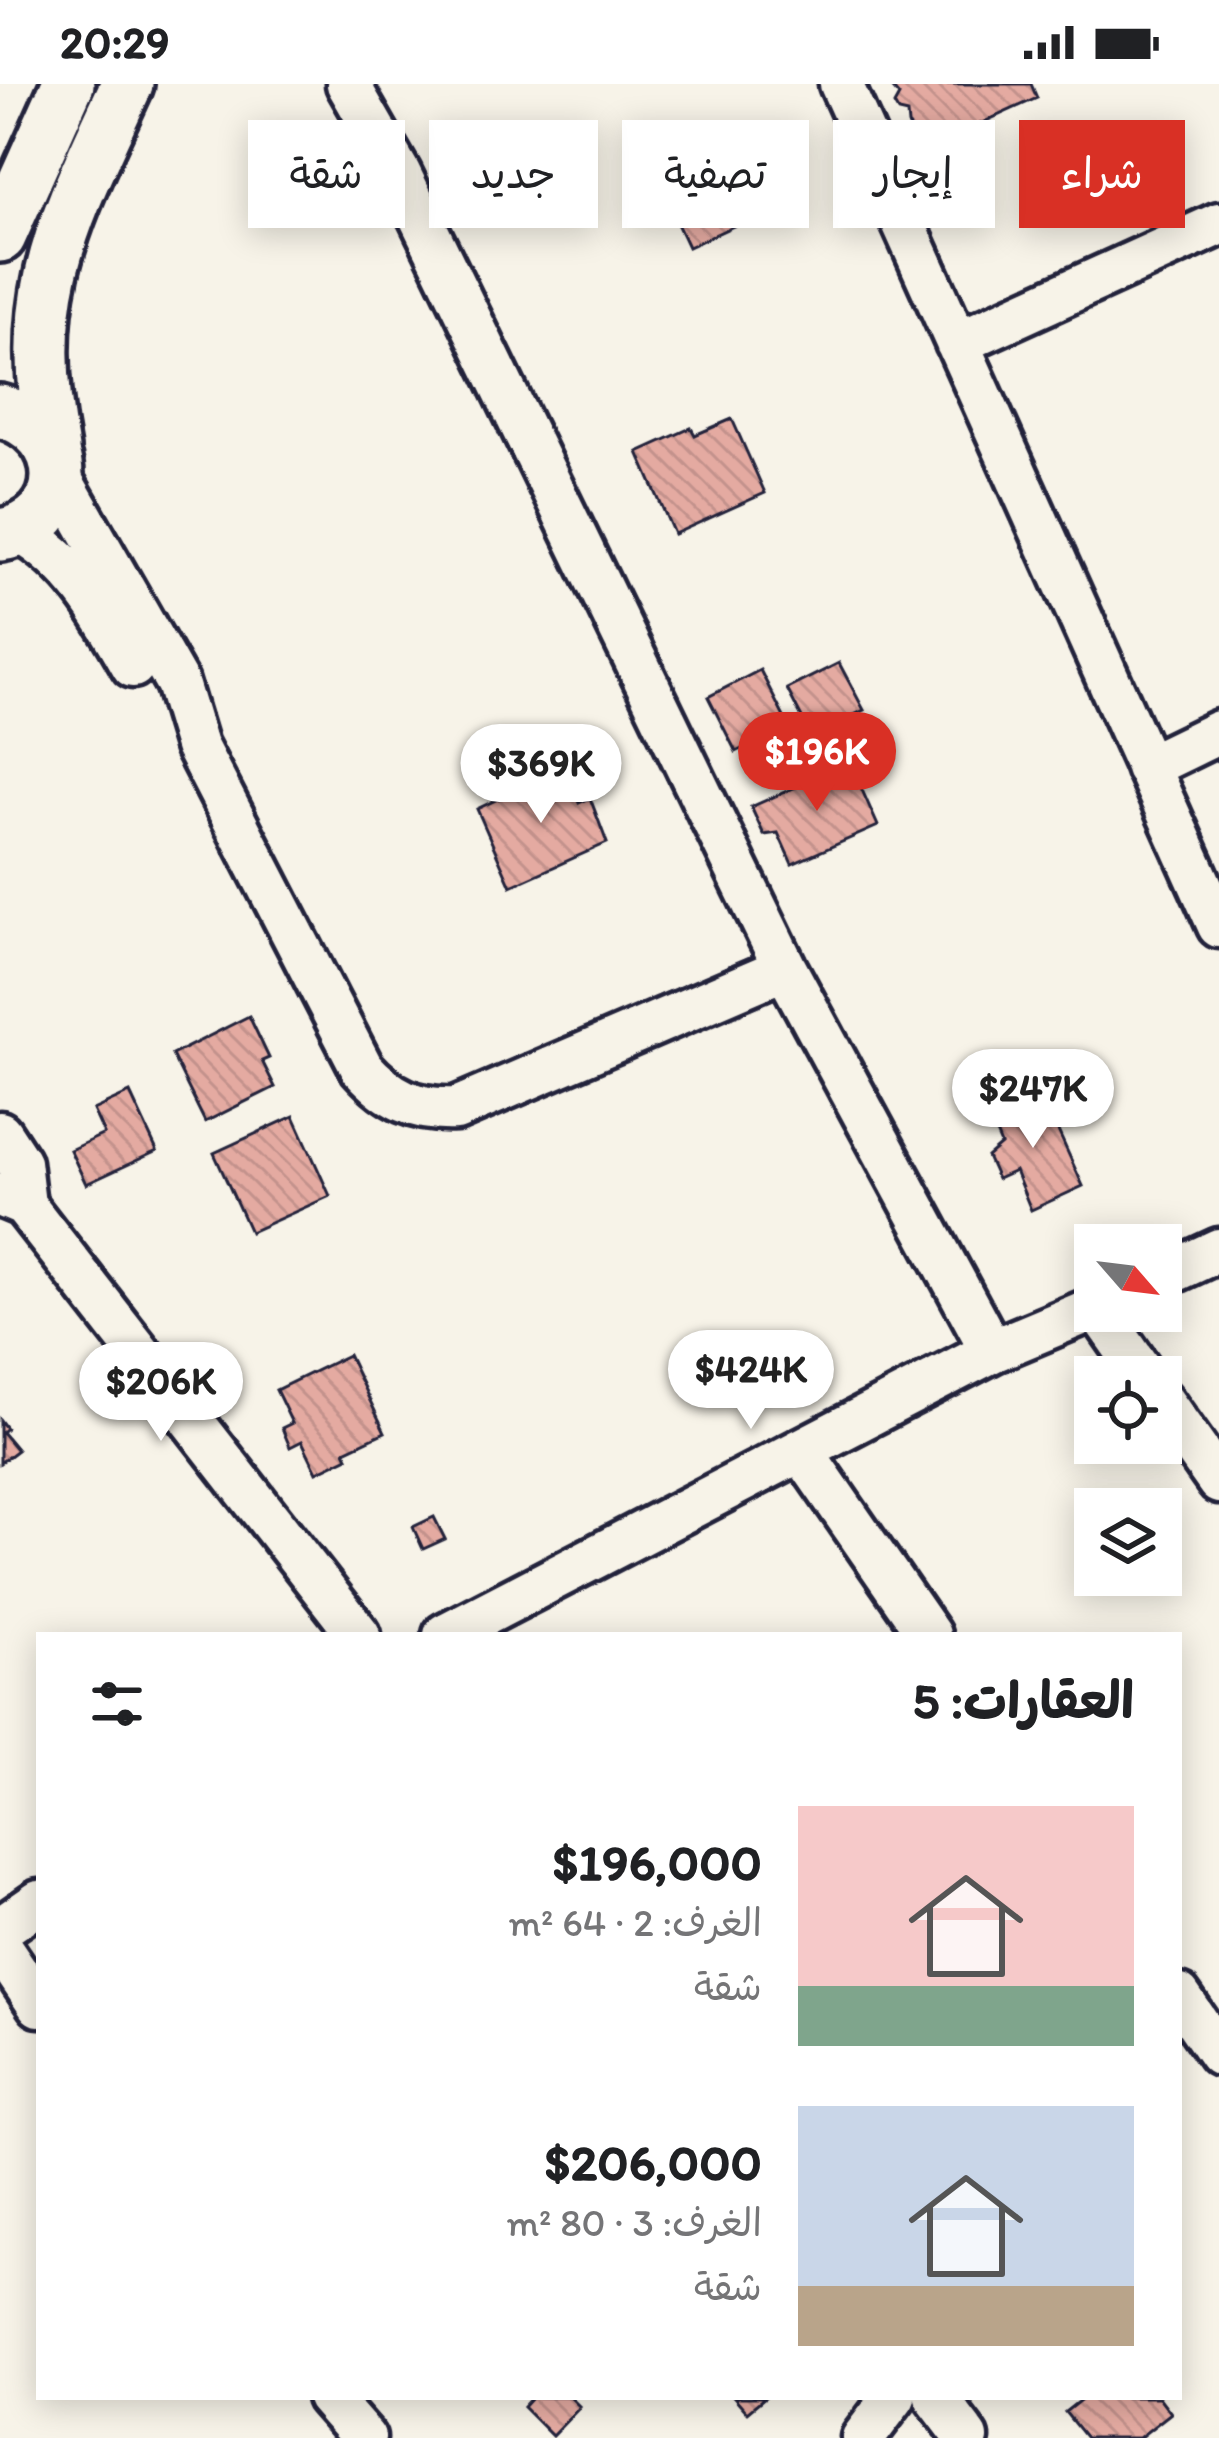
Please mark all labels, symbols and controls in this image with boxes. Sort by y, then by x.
text: 20:29 [60,15,170,69]
chip: شقة [248,120,405,228]
chip: جديد [429,120,598,228]
chip: تصفية [622,120,809,228]
chip: إيجار [833,120,995,228]
chip: شراء [1019,120,1185,228]
pin: $196K [733,712,901,814]
pin: $369K [457,724,625,826]
text: $196K [765,727,869,774]
text: $369K [488,739,594,786]
pin: $247K [949,1049,1117,1151]
text: $247K [979,1064,1087,1111]
north arrow [1074,1224,1182,1332]
map controls [1074,1224,1182,1596]
pin: $424K [667,1330,835,1432]
pin: $206K [77,1342,245,1444]
text: $424K [695,1345,807,1392]
button: locate [1074,1356,1182,1464]
text: $206K [106,1357,216,1404]
button: layers [1074,1488,1182,1596]
text: العقارات: 5 [912,1670,1134,1731]
icon: filters [84,1671,150,1737]
text: $196,000 [552,1832,762,1893]
icon: home [894,1854,1038,1998]
text: الغرف: 2 · 64 m² [508,1899,762,1946]
text: شقة [694,1963,762,2010]
text: $206,000 [545,2132,762,2193]
icon: home [894,2154,1038,2298]
text: الغرف: 3 · 80 m² [506,2199,762,2246]
text: شقة [694,2263,762,2310]

